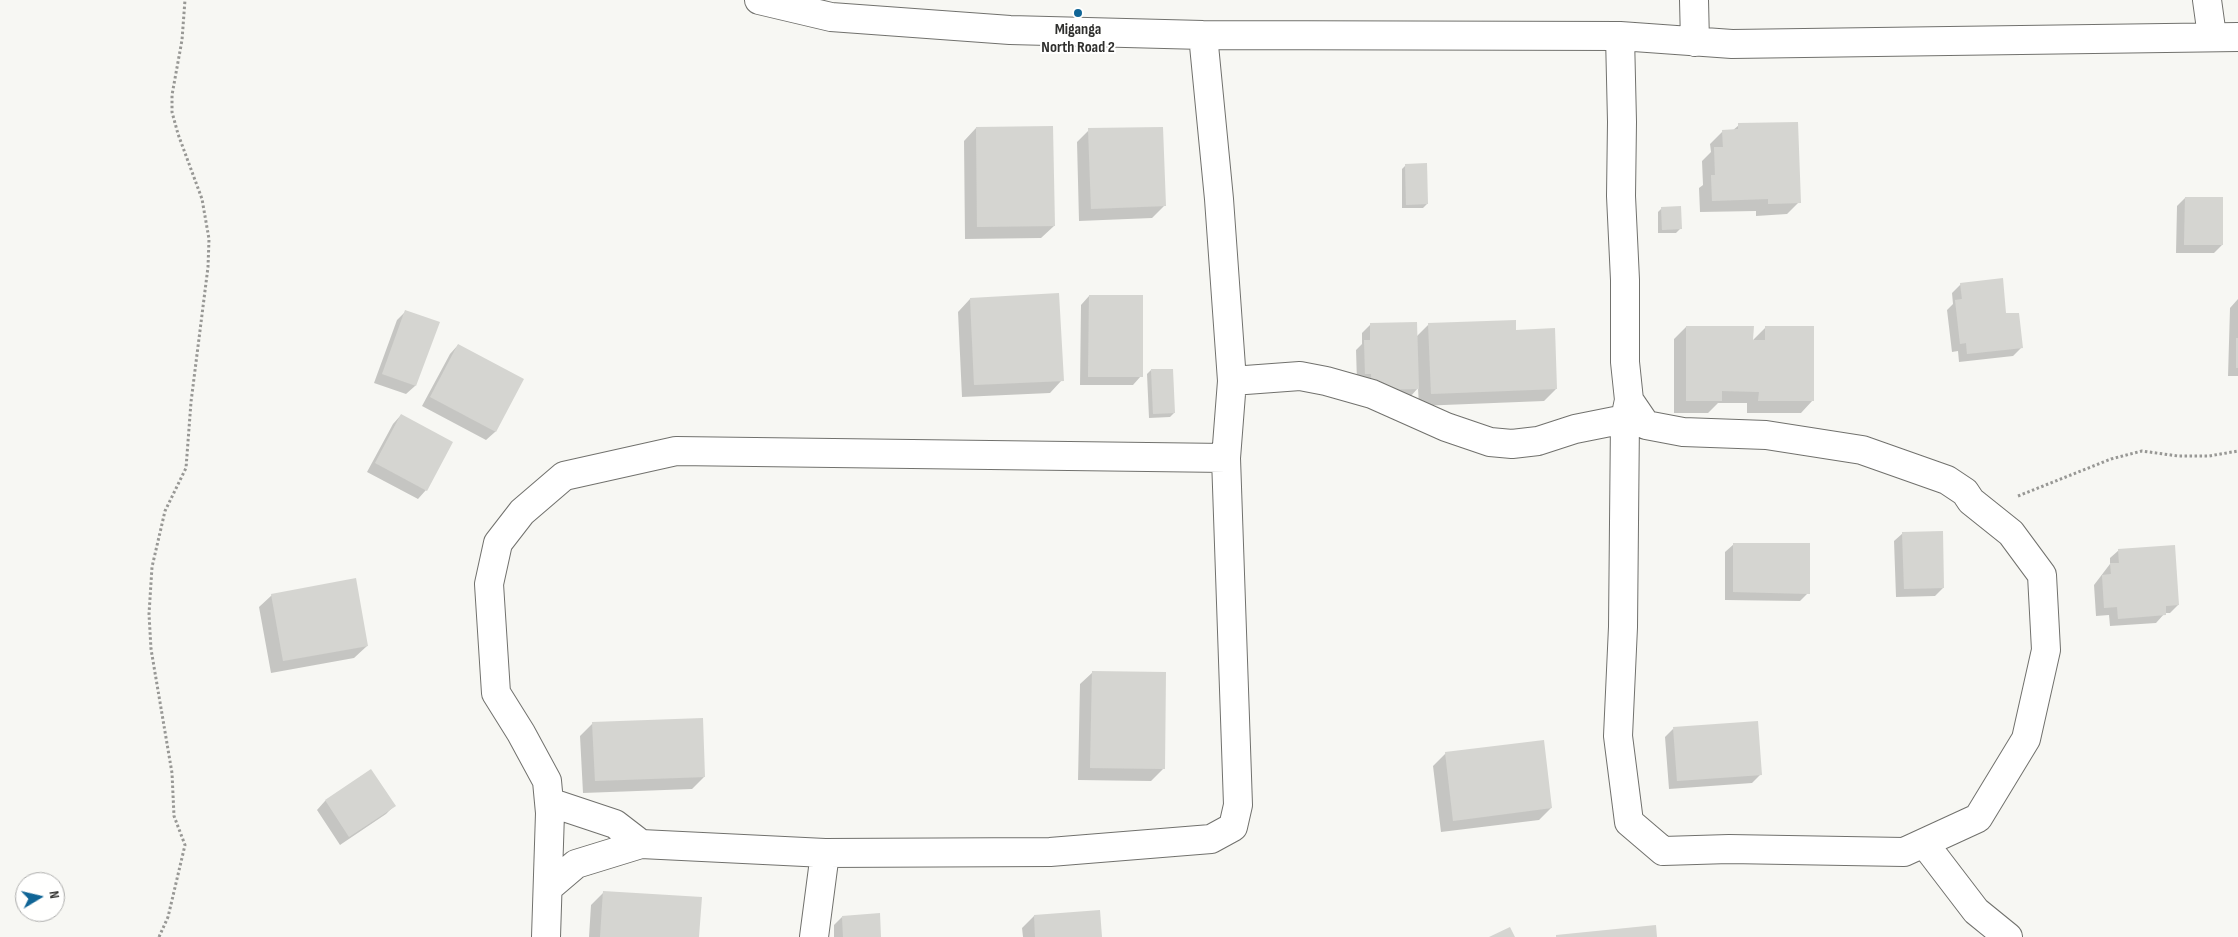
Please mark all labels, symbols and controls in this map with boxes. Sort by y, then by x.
marker: Miganga North Road 2 [1072,7,1084,19]
place label: Miganga North Road 2 [1041,20,1115,58]
north arrow [15,872,65,922]
text: N [45,890,63,900]

